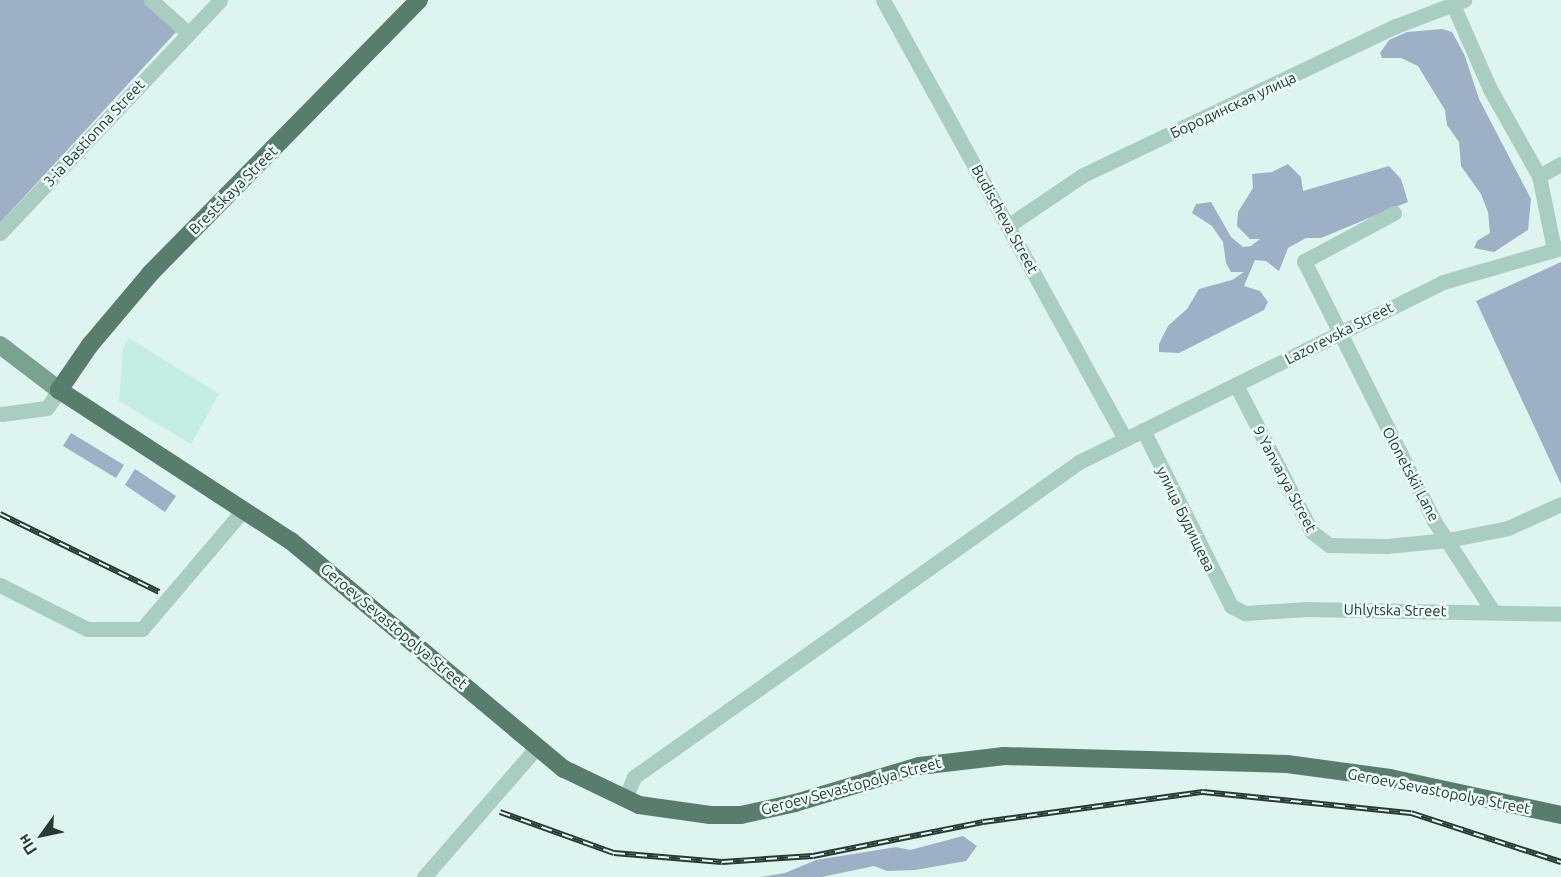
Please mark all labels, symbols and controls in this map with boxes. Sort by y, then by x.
street label: Бородинская улица [1167,68,1299,142]
street label: 3-ia Bastionna Street [40,76,148,190]
street label: Brestskaya Street [185,142,281,238]
street label: Budischeva Street [968,162,1042,276]
street label: Lazorevska Street [1282,298,1396,368]
street label: 9 Yanvarya Street [1249,423,1321,535]
street label: Olonetskii Lane [1379,424,1443,524]
street label: улица Будищева [1153,463,1219,575]
street label: Geroev Sevastopolya Street [317,559,471,693]
street label: Uhlytska Street [1343,600,1447,620]
street label: Geroev Sevastopolya Street [759,753,943,819]
street label: Geroev Sevastopolya Street [1346,764,1532,818]
north arrow [12,805,72,865]
text: Пн [14,831,40,859]

